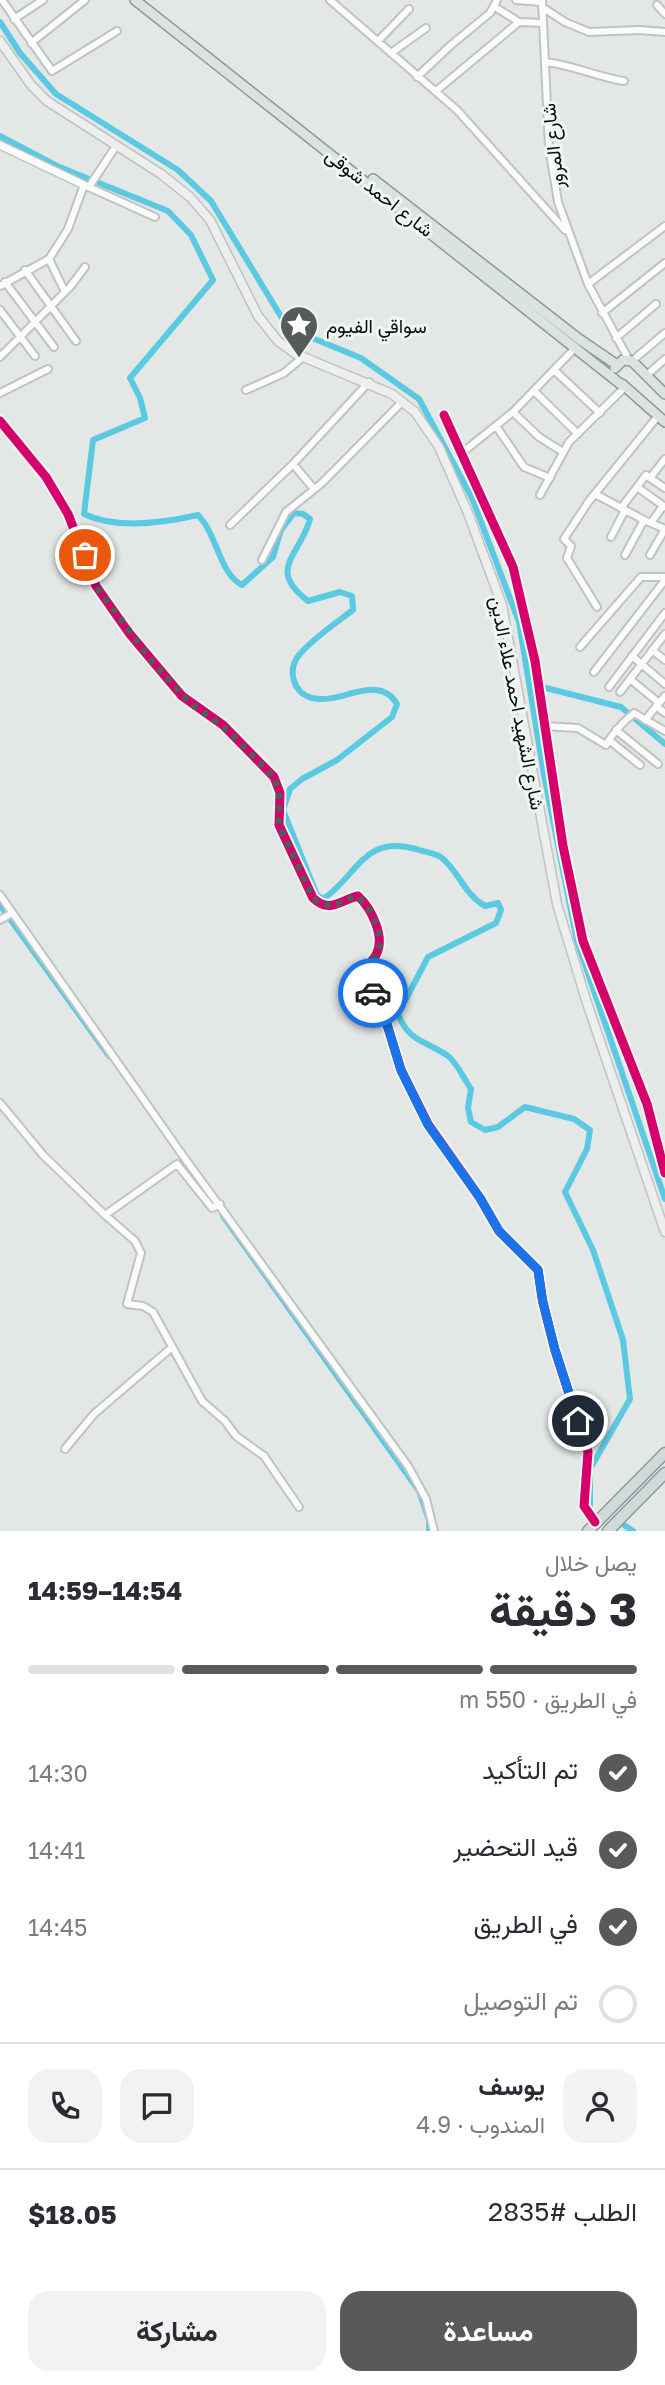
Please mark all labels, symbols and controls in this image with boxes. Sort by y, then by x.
street label: شارع المرور [536,102,570,191]
street label: شارع احمد شوقى [320,143,438,243]
place icon: سواقي الفيوم [278,304,320,359]
place label: سواقي الفيوم [326,314,427,342]
pin [55,525,115,585]
icon: bag [66,536,104,574]
street label: شارع الشهيد احمد علاء الدين [484,594,550,812]
courier [338,958,408,1028]
icon: car [354,974,392,1012]
pin [548,1391,608,1451]
icon: home [559,1402,597,1440]
text: يصل خلال [545,1548,637,1576]
text: 14:54–14:59 [28,1575,182,1606]
text: 3 دقيقة [489,1581,637,1636]
text: في الطريق · 550 m [459,1685,637,1713]
text: تم التأكيد [482,1754,578,1785]
icon: check [599,1754,637,1792]
text: 14:30 [28,1759,88,1787]
text: قيد التحضير [453,1831,578,1862]
icon: check [599,1831,637,1869]
text: 14:41 [28,1836,85,1864]
text: في الطريق [473,1908,578,1939]
icon: check [599,1908,637,1946]
text: 14:45 [28,1913,87,1941]
text: تم التوصيل [463,1985,578,2016]
button: phone [28,2069,102,2143]
button: chat [120,2069,194,2143]
button: person [563,2069,637,2143]
text: يوسف [478,2070,545,2101]
text: المندوب · 4.9 [416,2110,545,2138]
text: الطلب #2835 [488,2196,637,2227]
text: $18.05 [28,2199,117,2230]
button: مشاركة [28,2291,326,2371]
button: مساعدة [340,2291,637,2371]

